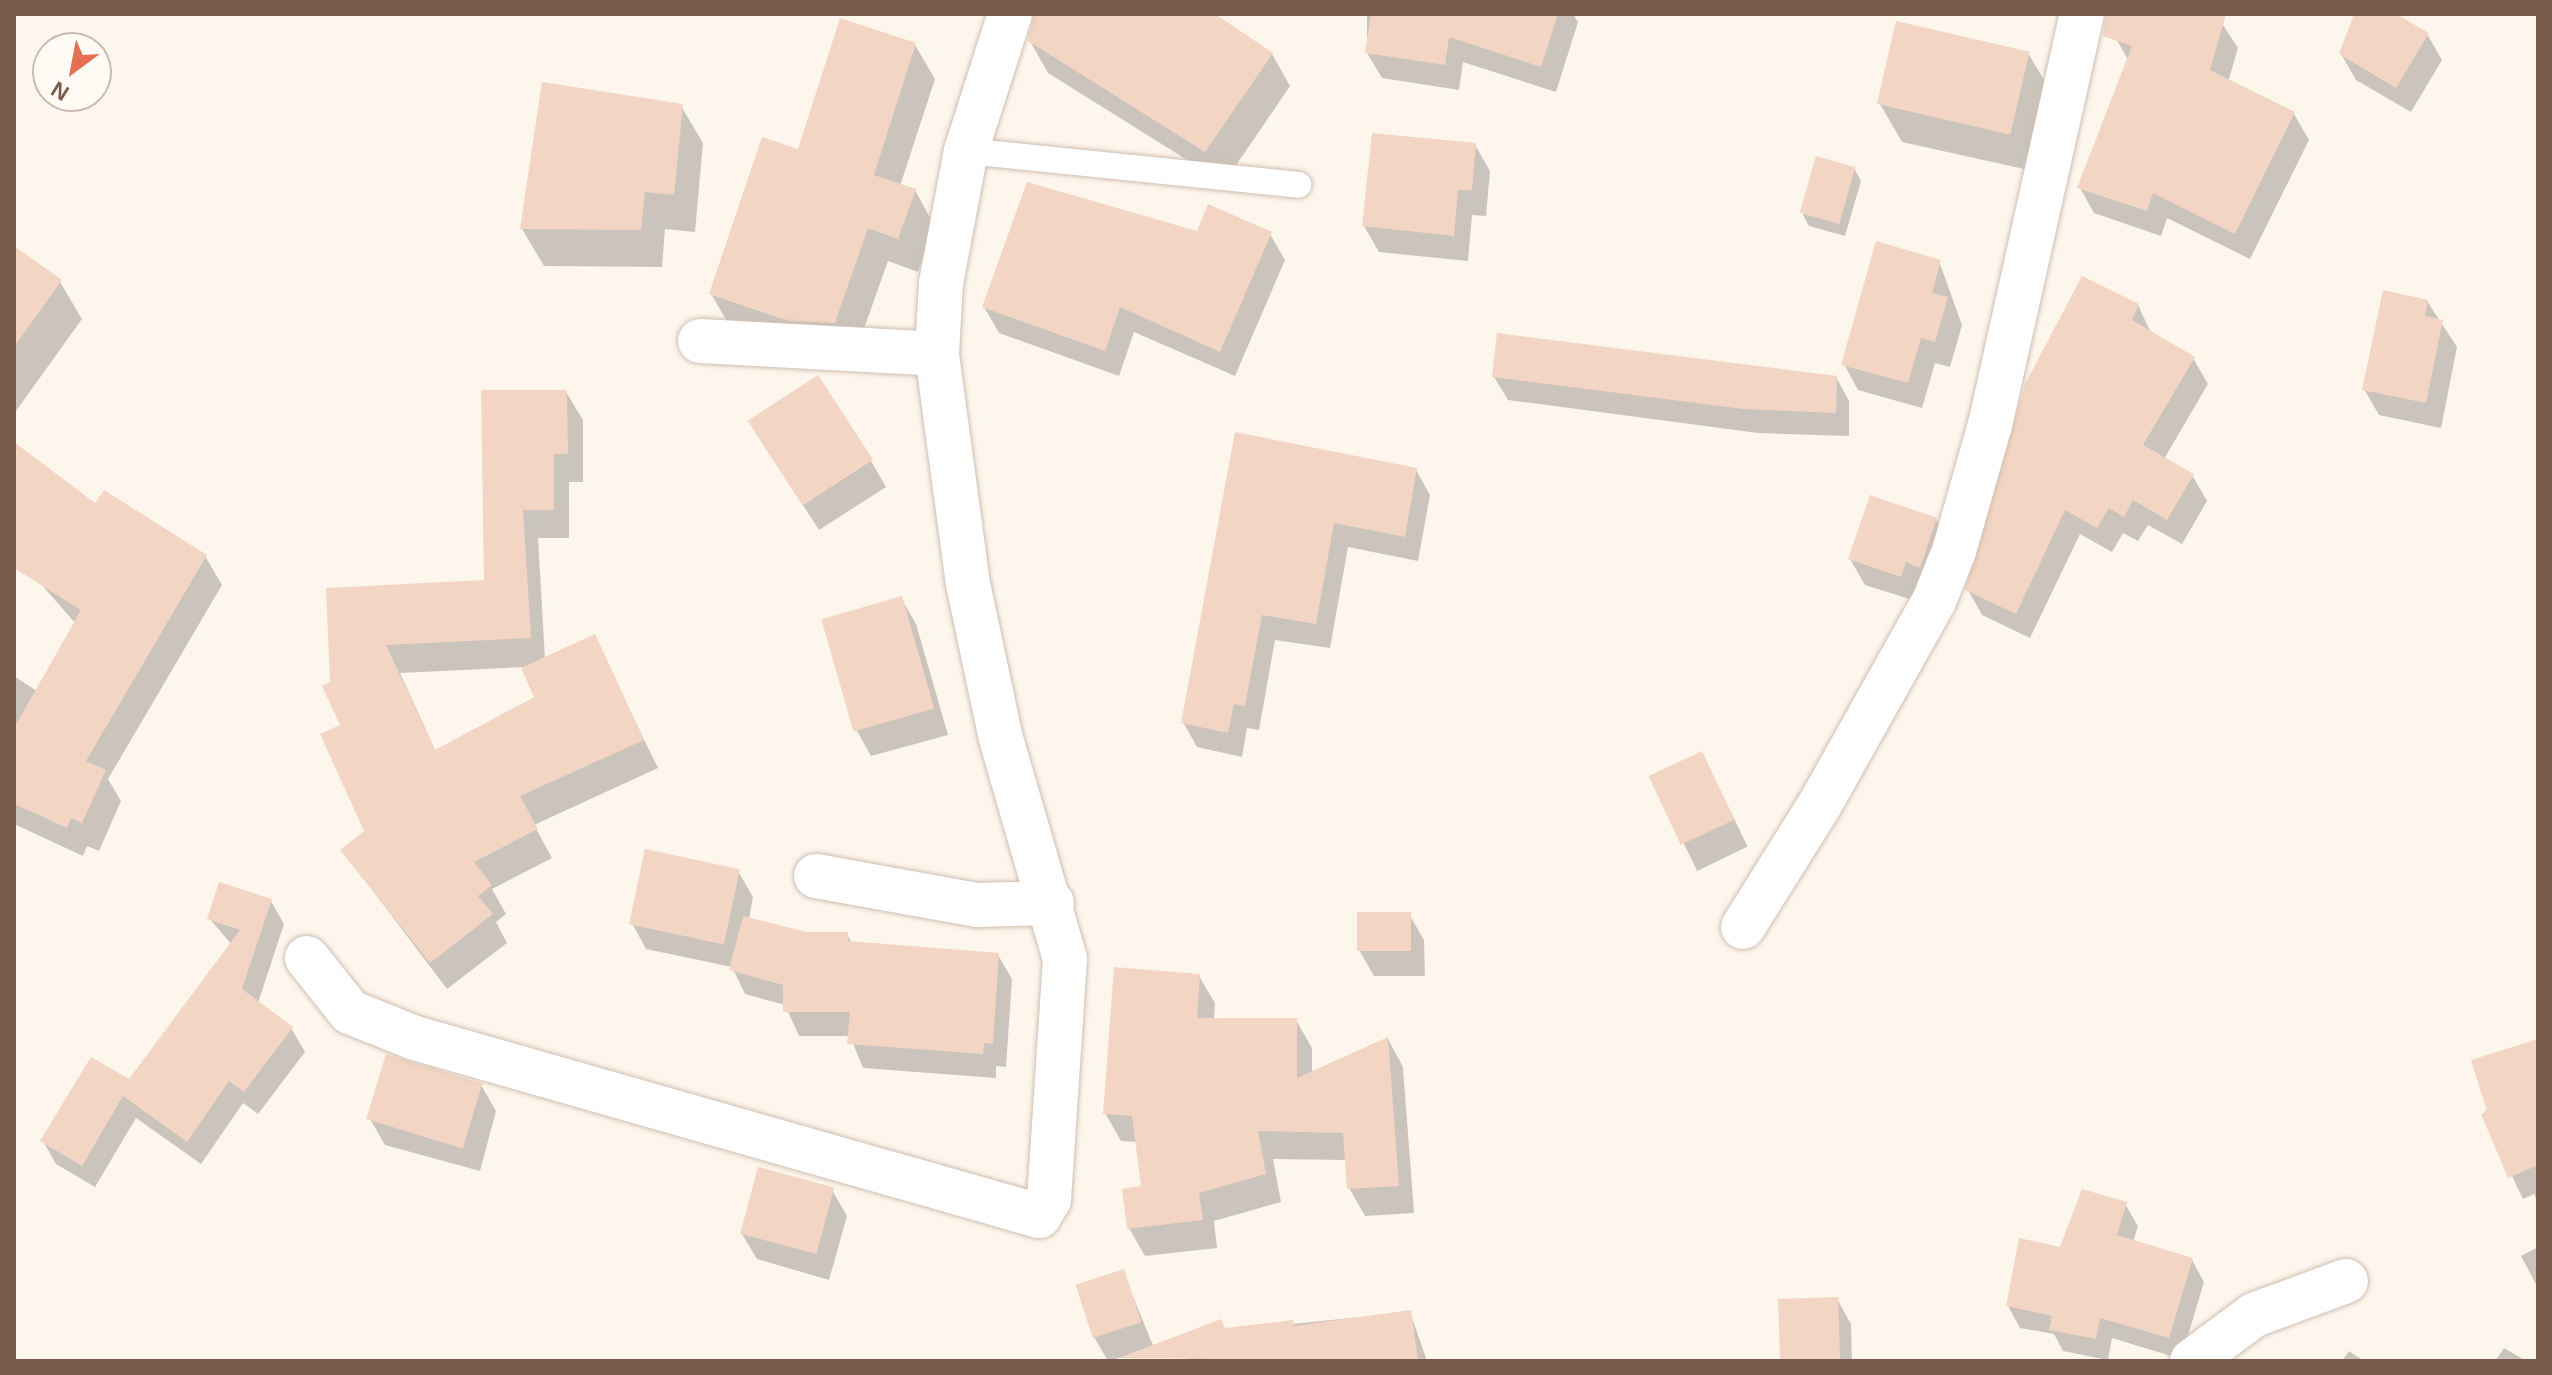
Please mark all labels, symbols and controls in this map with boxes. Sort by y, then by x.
north arrow [32,32,112,112]
text: N [47,76,73,106]

